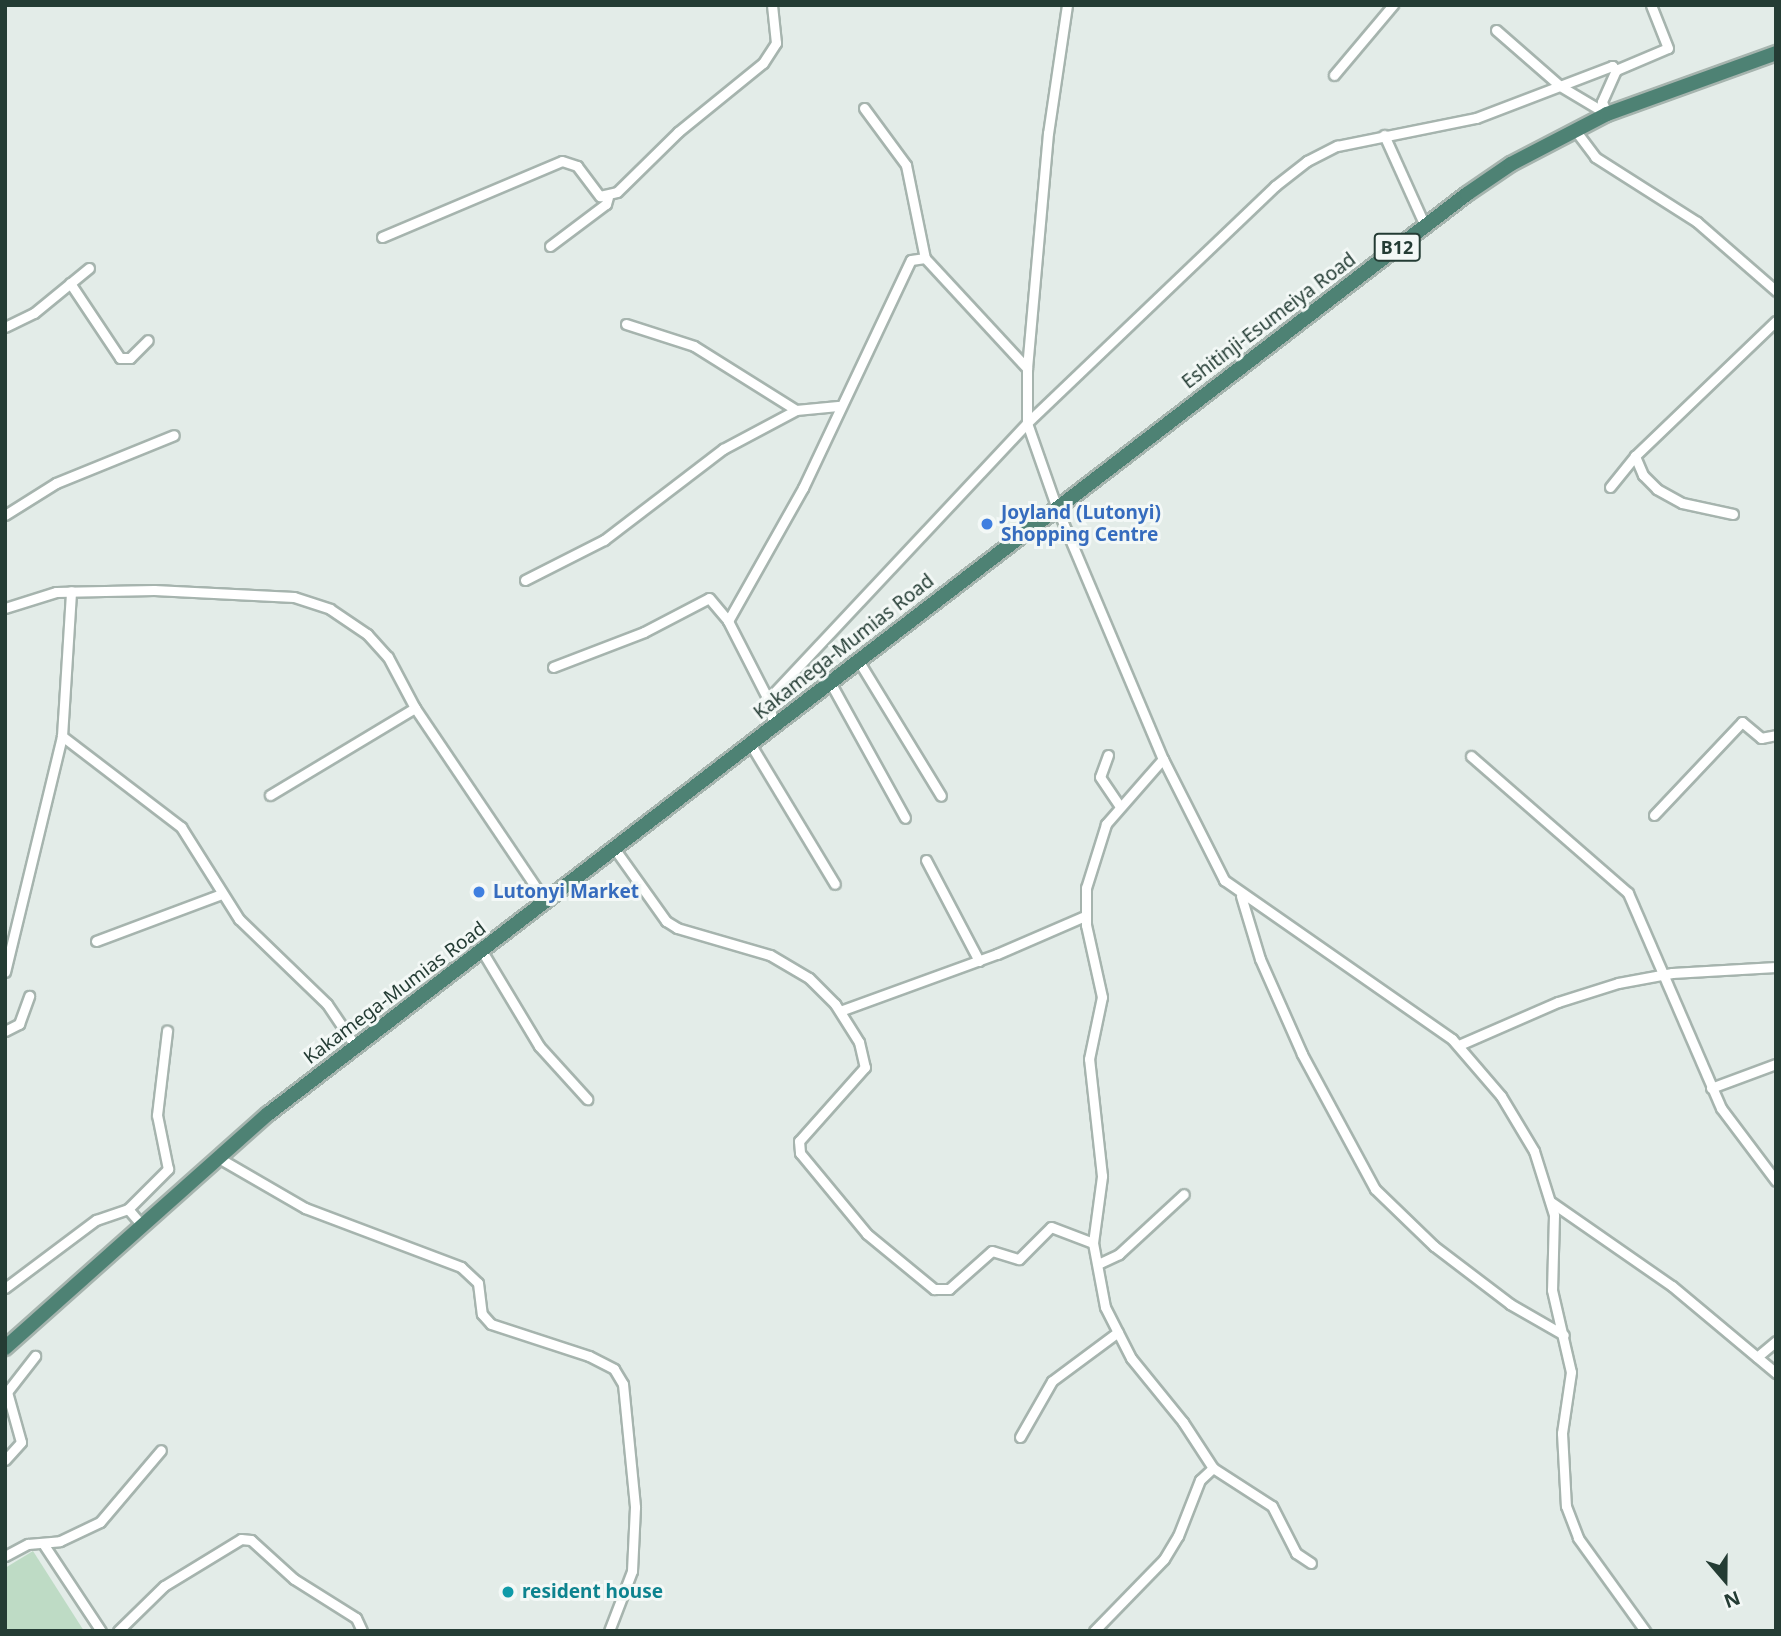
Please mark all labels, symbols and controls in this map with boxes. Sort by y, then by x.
road number: B12 [1372,232,1422,262]
street label: Eshitinji-Esumeiya Road [1178,248,1360,394]
place label: Joyland (Lutonyi) Shopping Centre [1001,502,1161,546]
marker: Joyland (Lutonyi) Shopping Centre [979,516,995,532]
street label: Kakamega-Mumias Road [749,570,939,724]
place label: Lutonyi Market [493,881,639,903]
marker: Lutonyi Market [471,884,487,900]
street label: Kakamega-Mumias Road [299,917,491,1069]
north arrow [1690,1545,1760,1615]
place label: resident house [522,1581,663,1603]
marker: resident house [500,1584,516,1600]
text: N [1720,1585,1744,1615]

